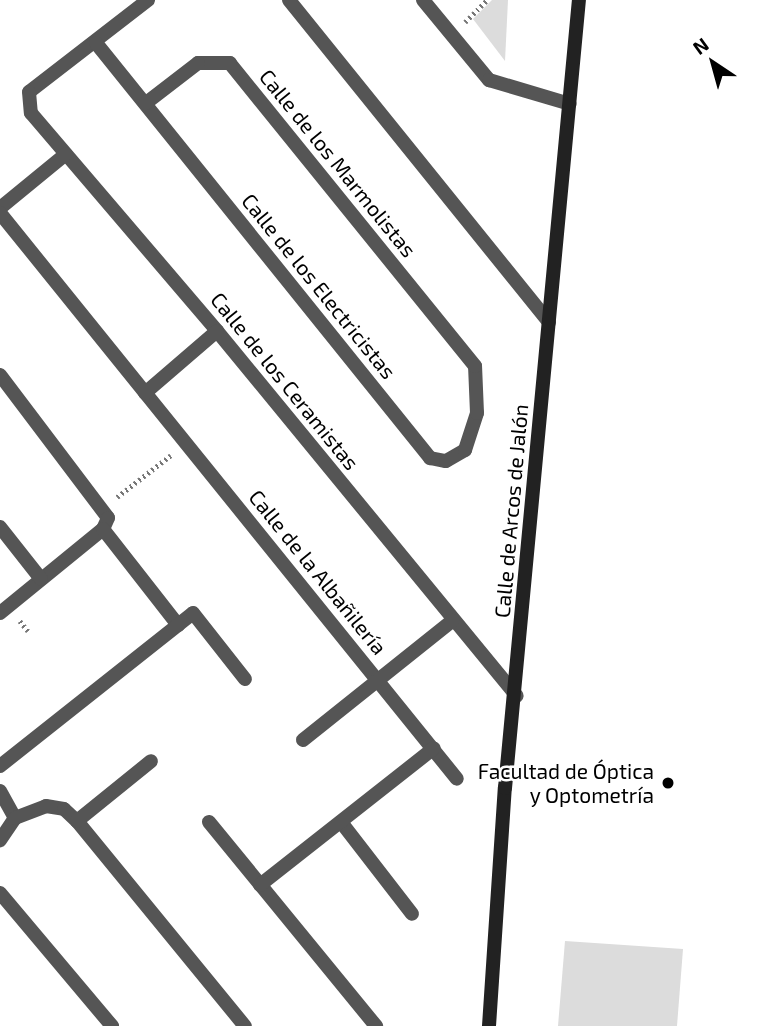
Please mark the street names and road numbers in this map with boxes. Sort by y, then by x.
street label: Calle de los Marmolistas [254,64,422,262]
street label: Calle de los Electricistas [237,188,401,384]
street label: Calle de los Ceramistas [206,287,364,475]
street label: Calle de Arcos de Jalón [489,403,533,619]
street label: Calle de la Albañilería [244,484,392,660]

